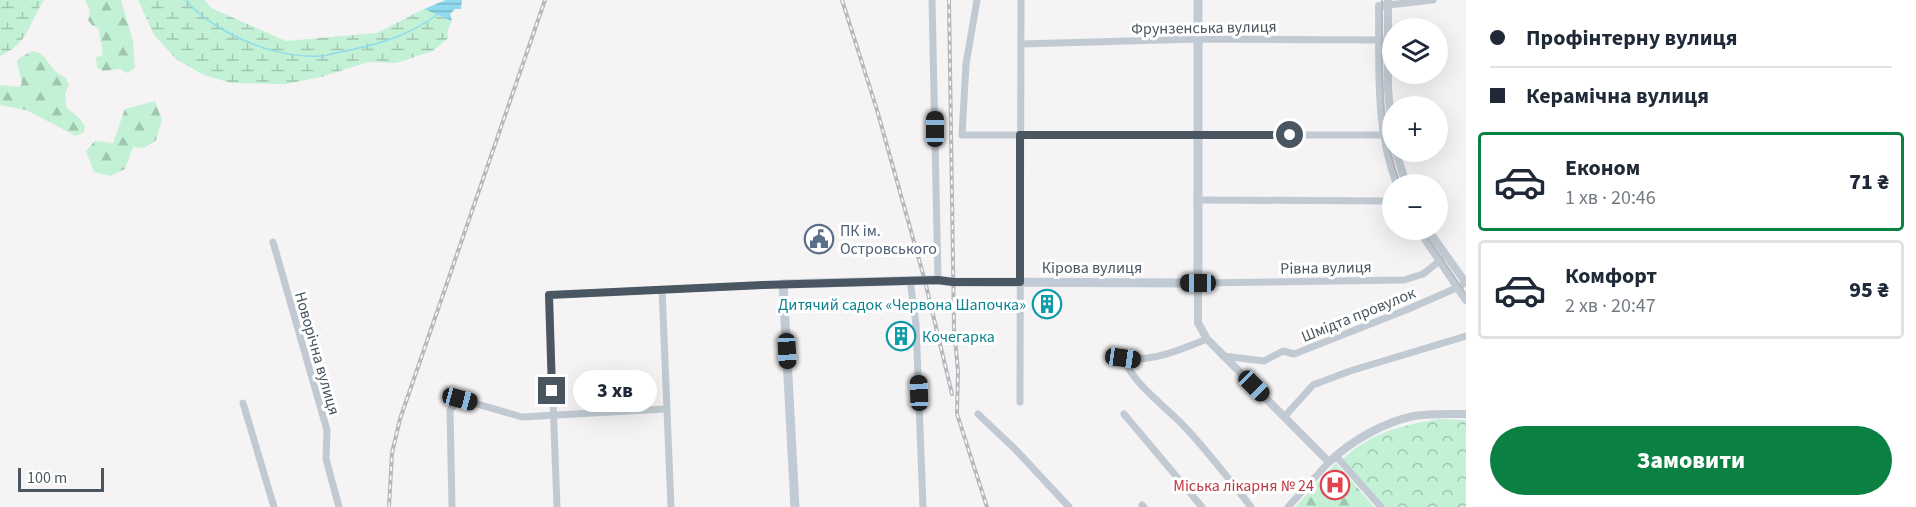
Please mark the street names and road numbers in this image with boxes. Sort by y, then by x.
street label: Фрунзенська вулиця [1131,16,1277,40]
street label: Рівна вулиця [1280,256,1372,280]
street label: Кірова вулиця [1042,257,1142,279]
street label: Шмідта провулок [1298,282,1419,348]
street label: Новорічна вулиця [289,289,345,417]

